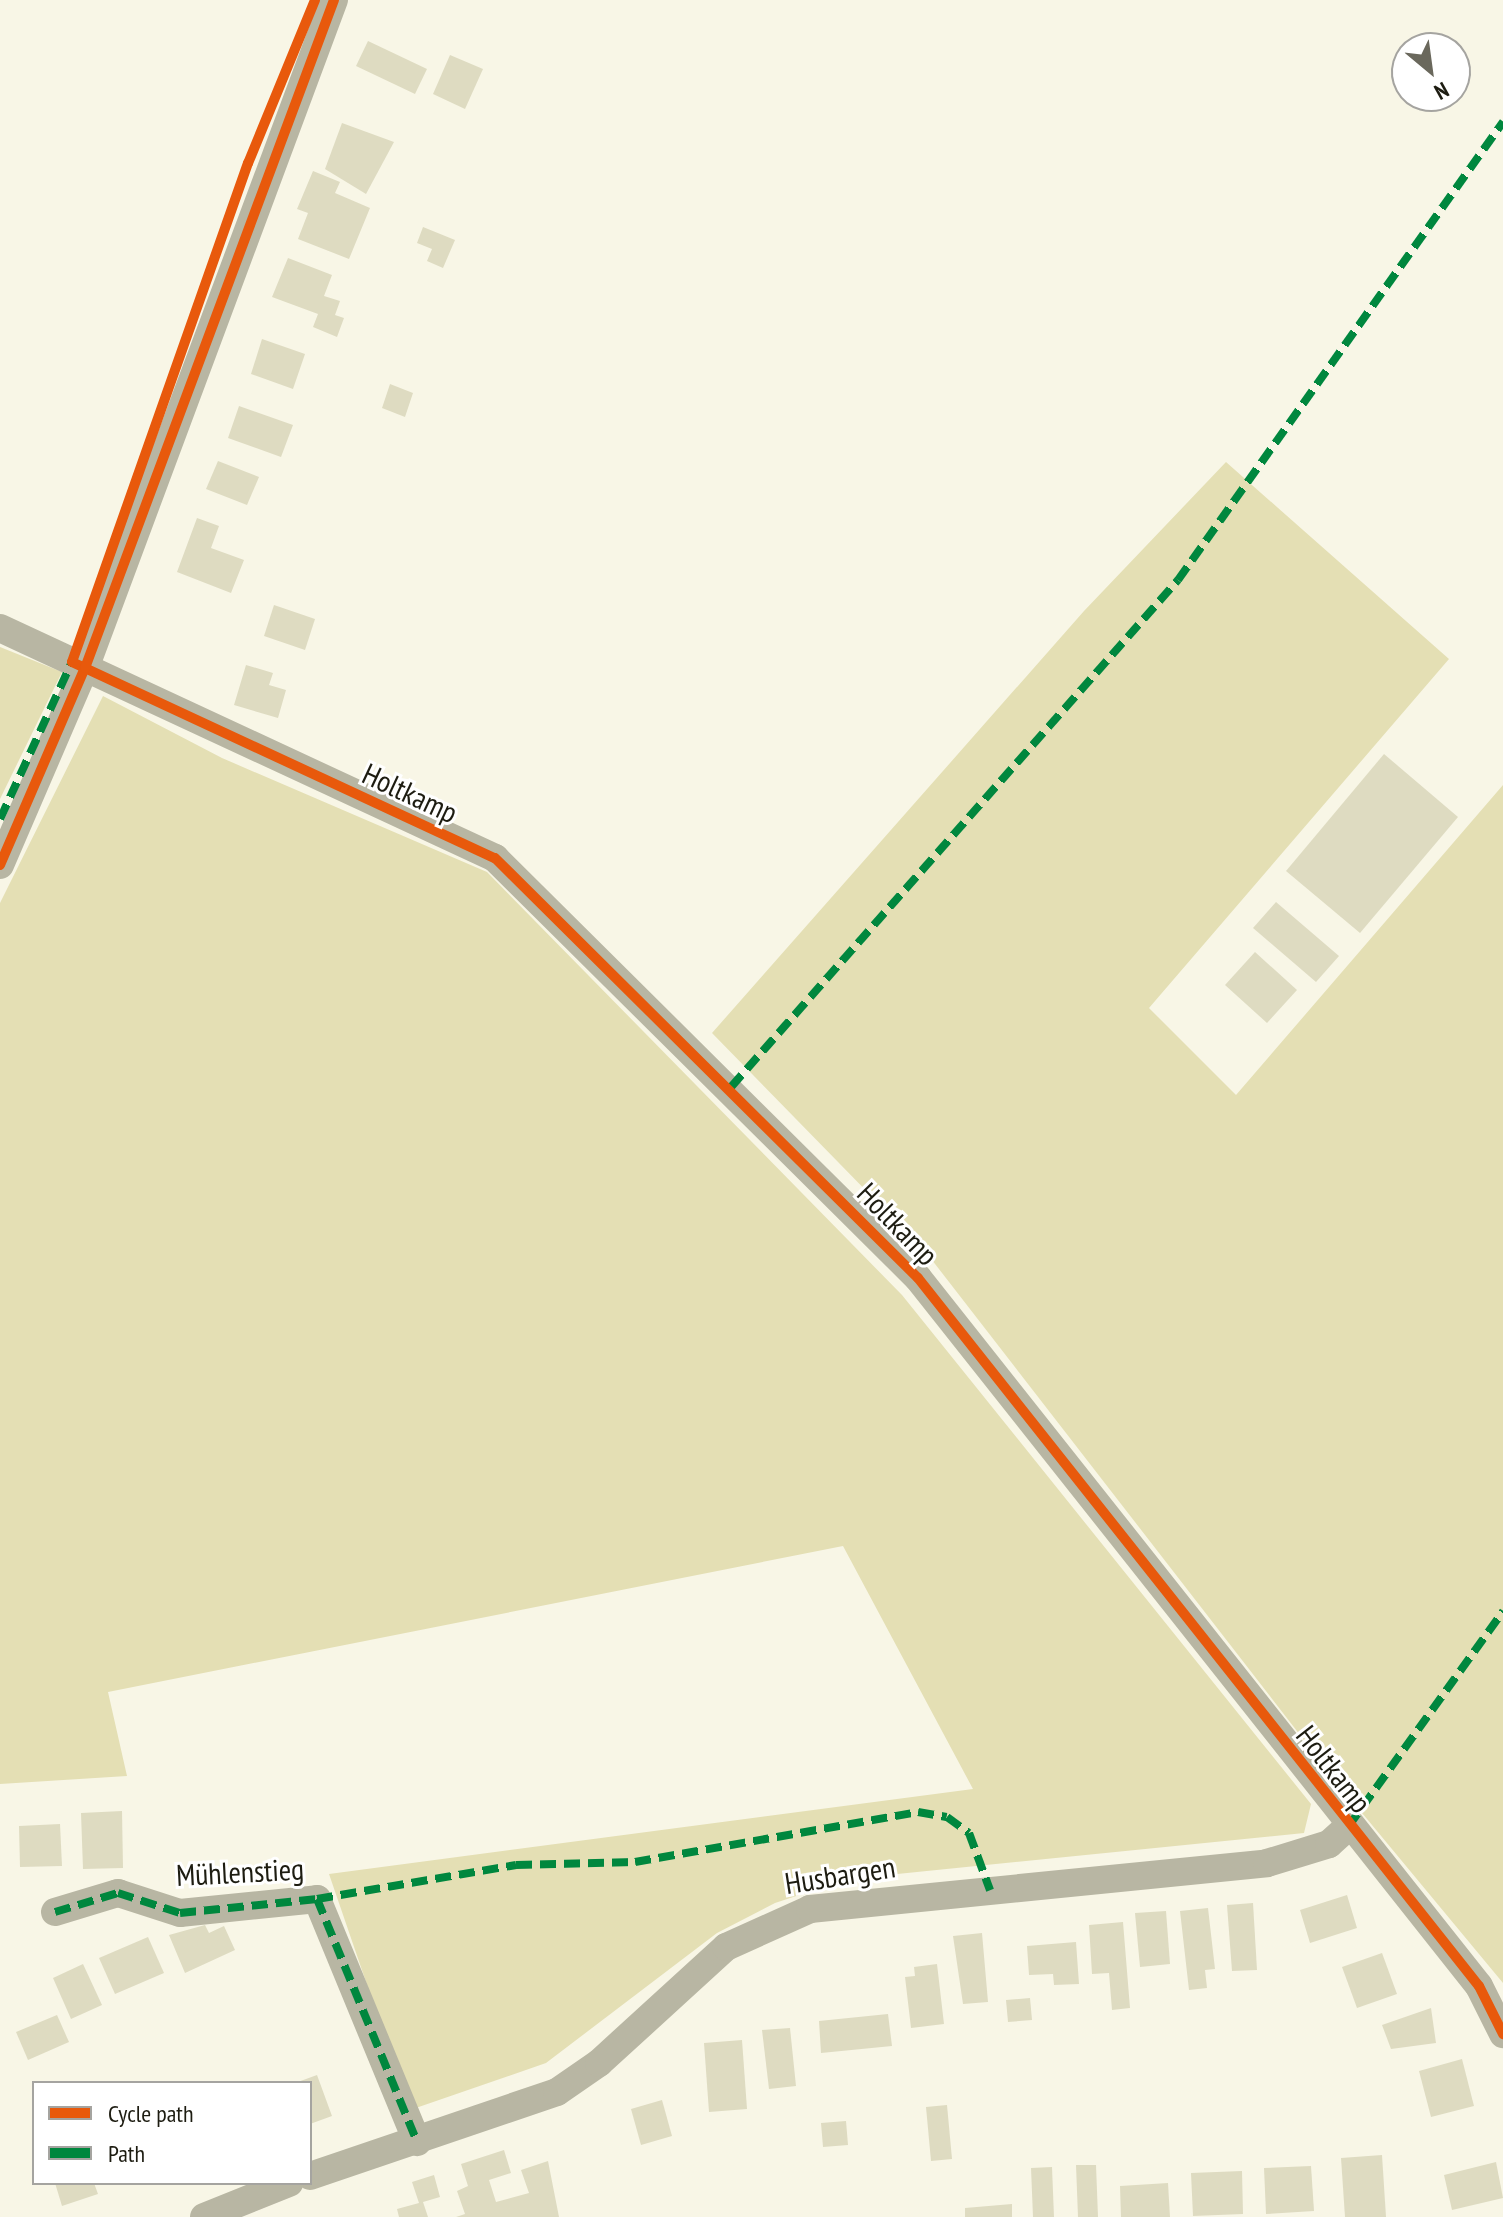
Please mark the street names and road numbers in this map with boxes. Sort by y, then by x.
street label: Holtkamp [357,755,463,831]
street label: Holtkamp [850,1175,946,1273]
street label: Holtkamp [1289,1718,1379,1820]
street label: Husbargen [782,1849,898,1901]
street label: Mühlenstieg [175,1851,305,1893]

